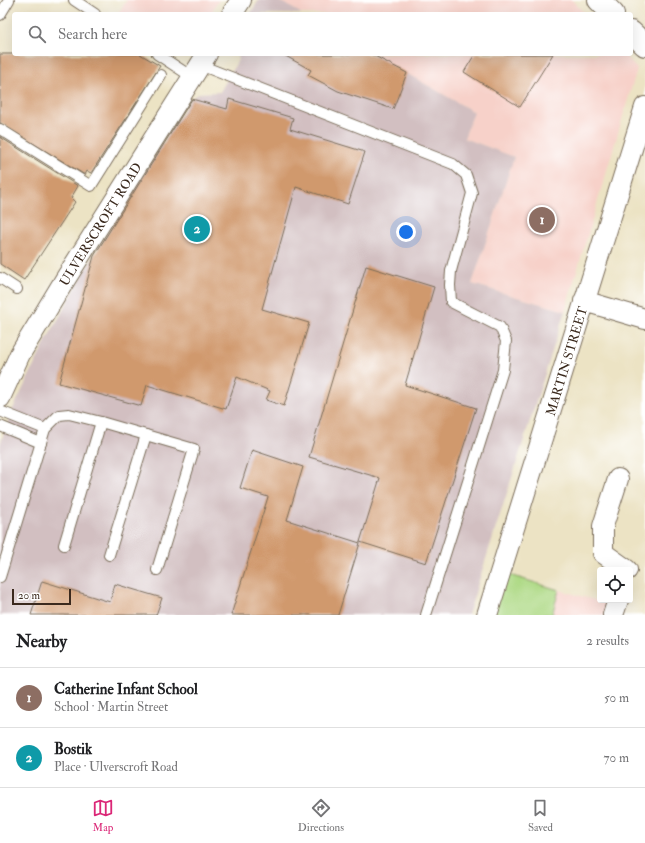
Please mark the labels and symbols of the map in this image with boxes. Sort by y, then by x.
street label: ULVERSCROFT ROAD [56,160,145,289]
pin: 1 [529,205,555,235]
pin: 2 [184,214,210,244]
your location [396,222,416,242]
street label: MARTIN STREET [543,304,591,418]
scale bar [12,587,71,606]

